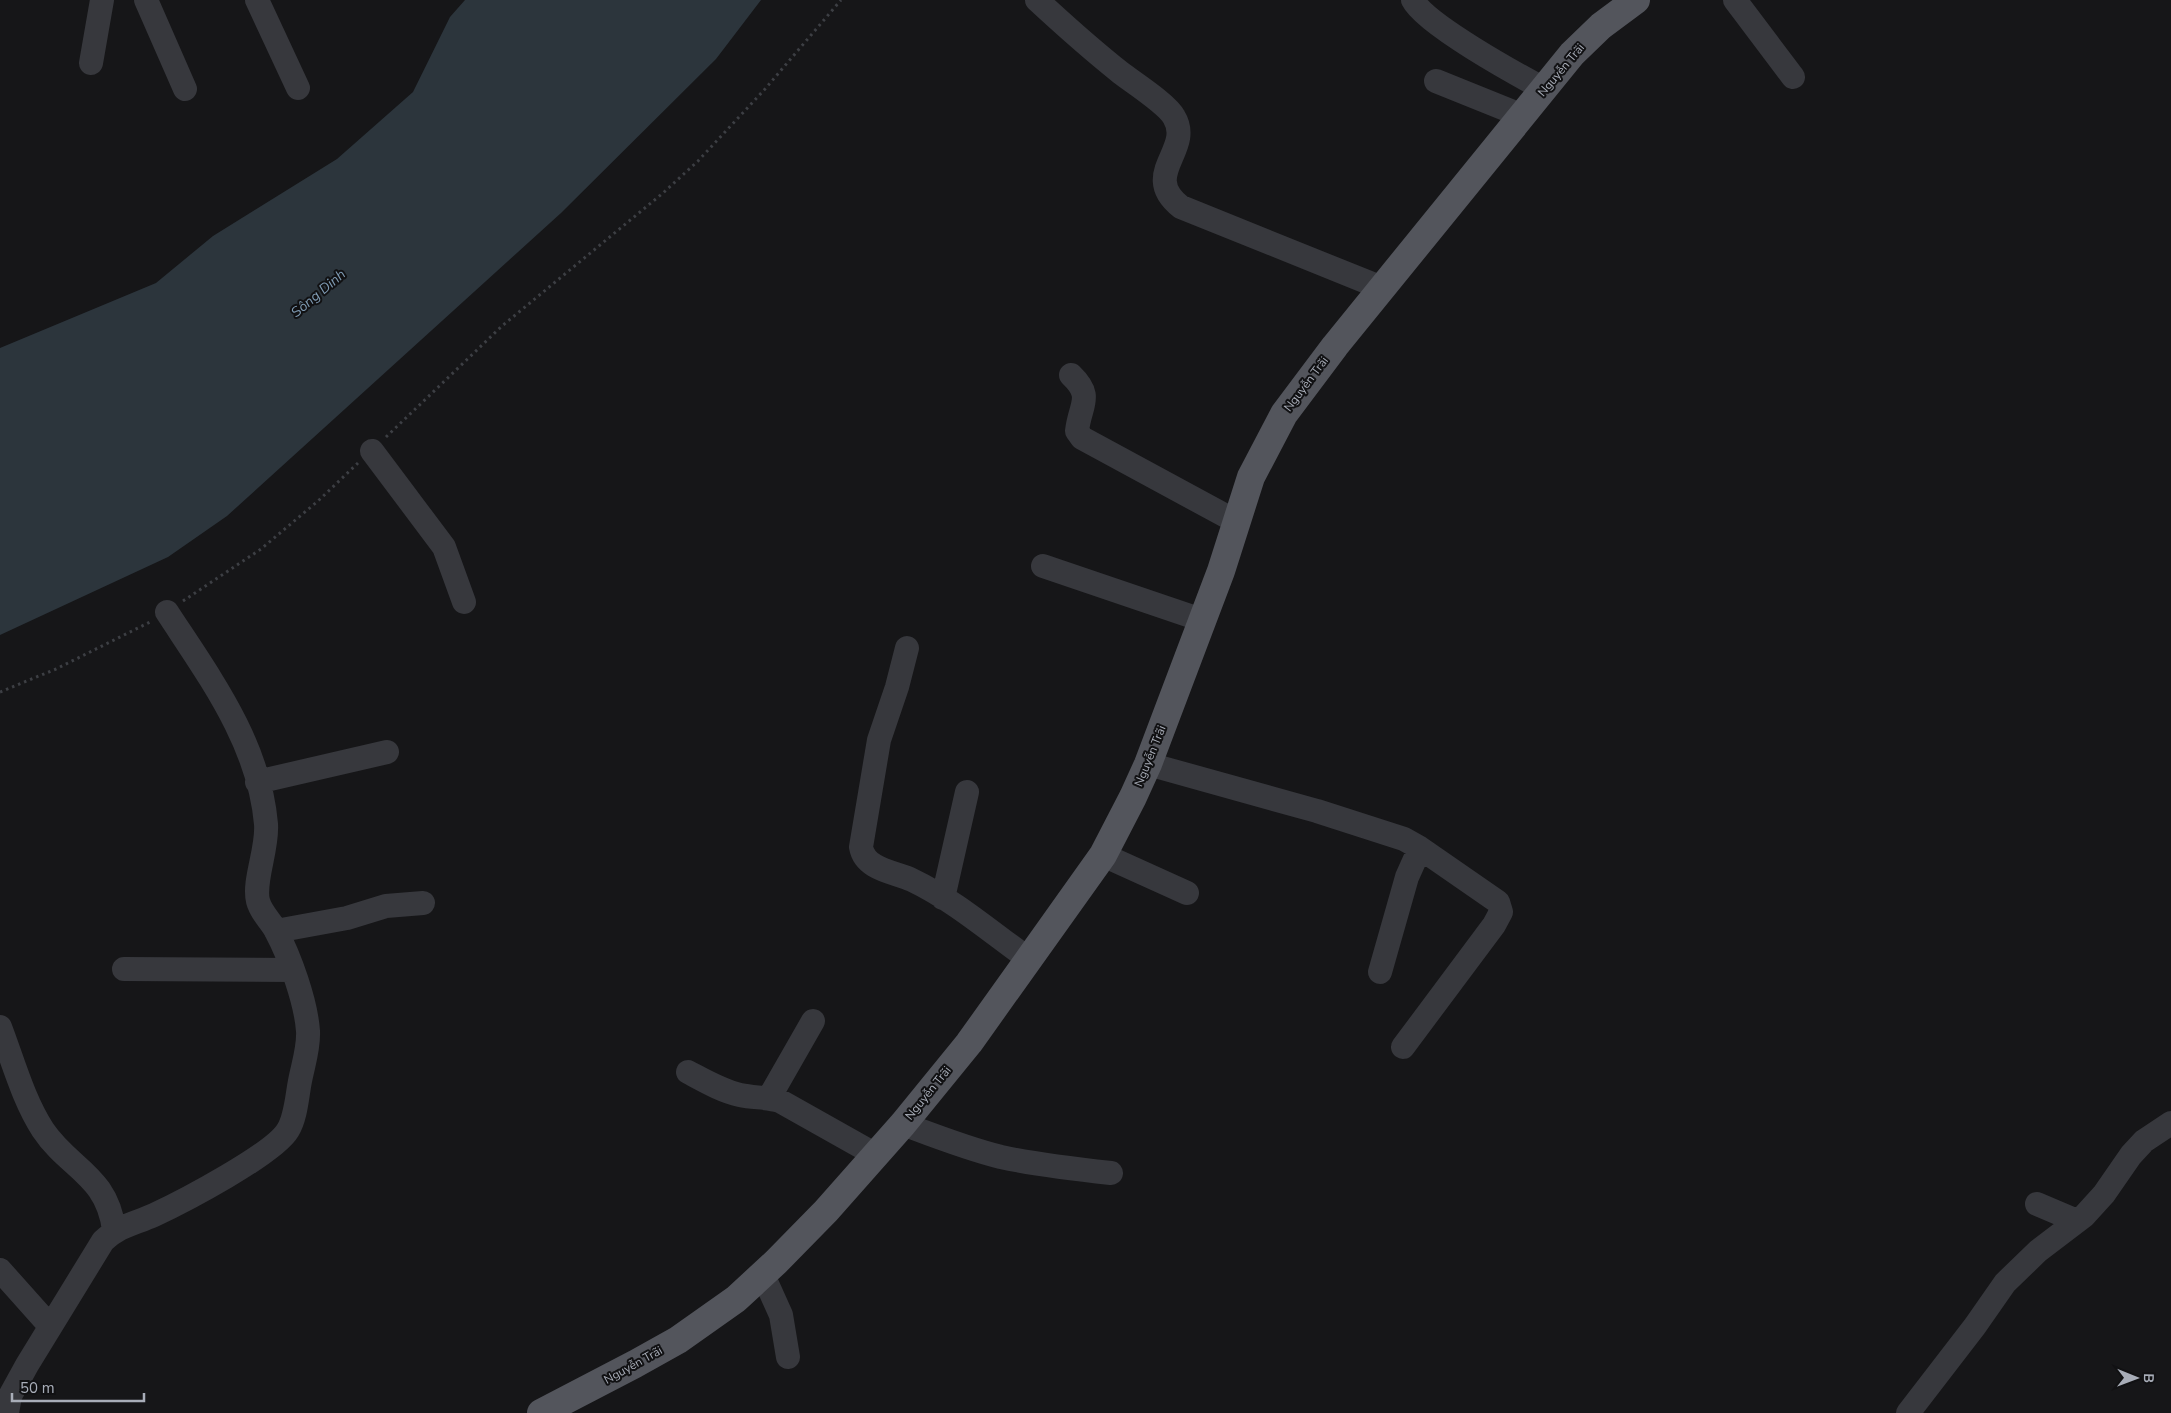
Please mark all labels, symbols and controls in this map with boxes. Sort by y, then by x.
street label: Nguyễn Trãi [1534,40,1588,100]
water label: Sông Dinh [287,265,350,322]
street label: Nguyễn Trãi [1280,353,1332,415]
street label: Nguyễn Trãi [1130,723,1170,789]
street label: Nguyễn Trãi [901,1063,955,1123]
street label: Nguyễn Trãi [601,1342,665,1388]
north arrow [2111,1353,2161,1403]
scale bar [12,1370,145,1402]
text: B [2139,1373,2158,1383]
text: 50 m [20,1378,55,1398]

